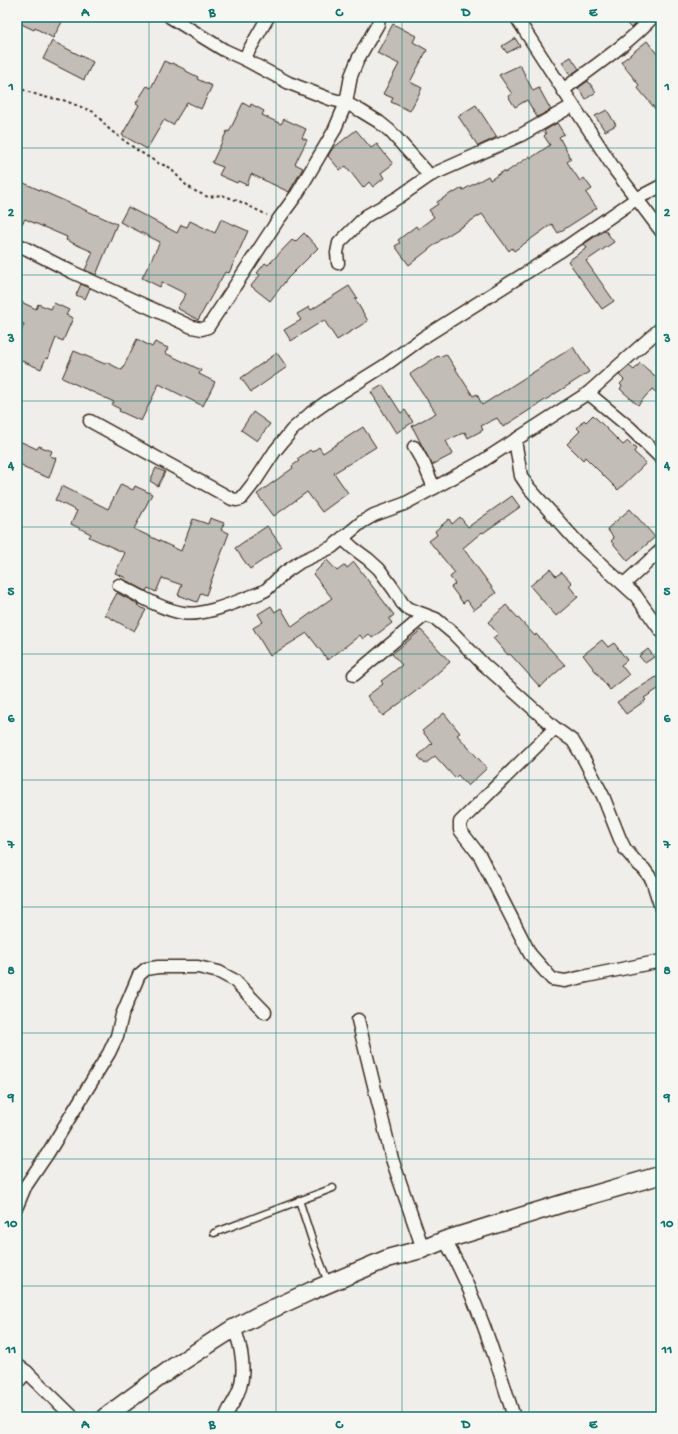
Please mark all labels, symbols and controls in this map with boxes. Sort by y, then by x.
text: A [80,6,90,21]
text: B [208,6,217,21]
text: C [334,6,344,21]
text: D [461,6,471,21]
text: E [589,6,598,21]
text: 1 [7,80,14,95]
text: 1 [663,80,670,95]
text: 2 [8,206,15,221]
text: 2 [664,206,671,221]
text: 3 [7,332,15,347]
text: 3 [663,332,671,347]
text: 4 [7,459,15,474]
text: 4 [663,459,671,474]
text: 5 [8,585,15,600]
text: 5 [664,585,671,600]
text: 6 [8,712,15,727]
text: 6 [664,712,671,727]
text: 7 [7,838,16,853]
text: 7 [663,838,672,853]
text: 8 [7,964,15,979]
text: 8 [663,964,671,979]
text: 9 [7,1091,15,1106]
text: 9 [663,1091,671,1106]
text: 10 [4,1217,18,1232]
text: 10 [660,1217,674,1232]
text: 11 [5,1343,16,1358]
text: 11 [661,1343,672,1358]
text: A [80,1418,90,1433]
text: B [208,1418,217,1433]
text: C [334,1418,344,1433]
text: D [461,1418,471,1433]
text: E [589,1418,598,1433]

